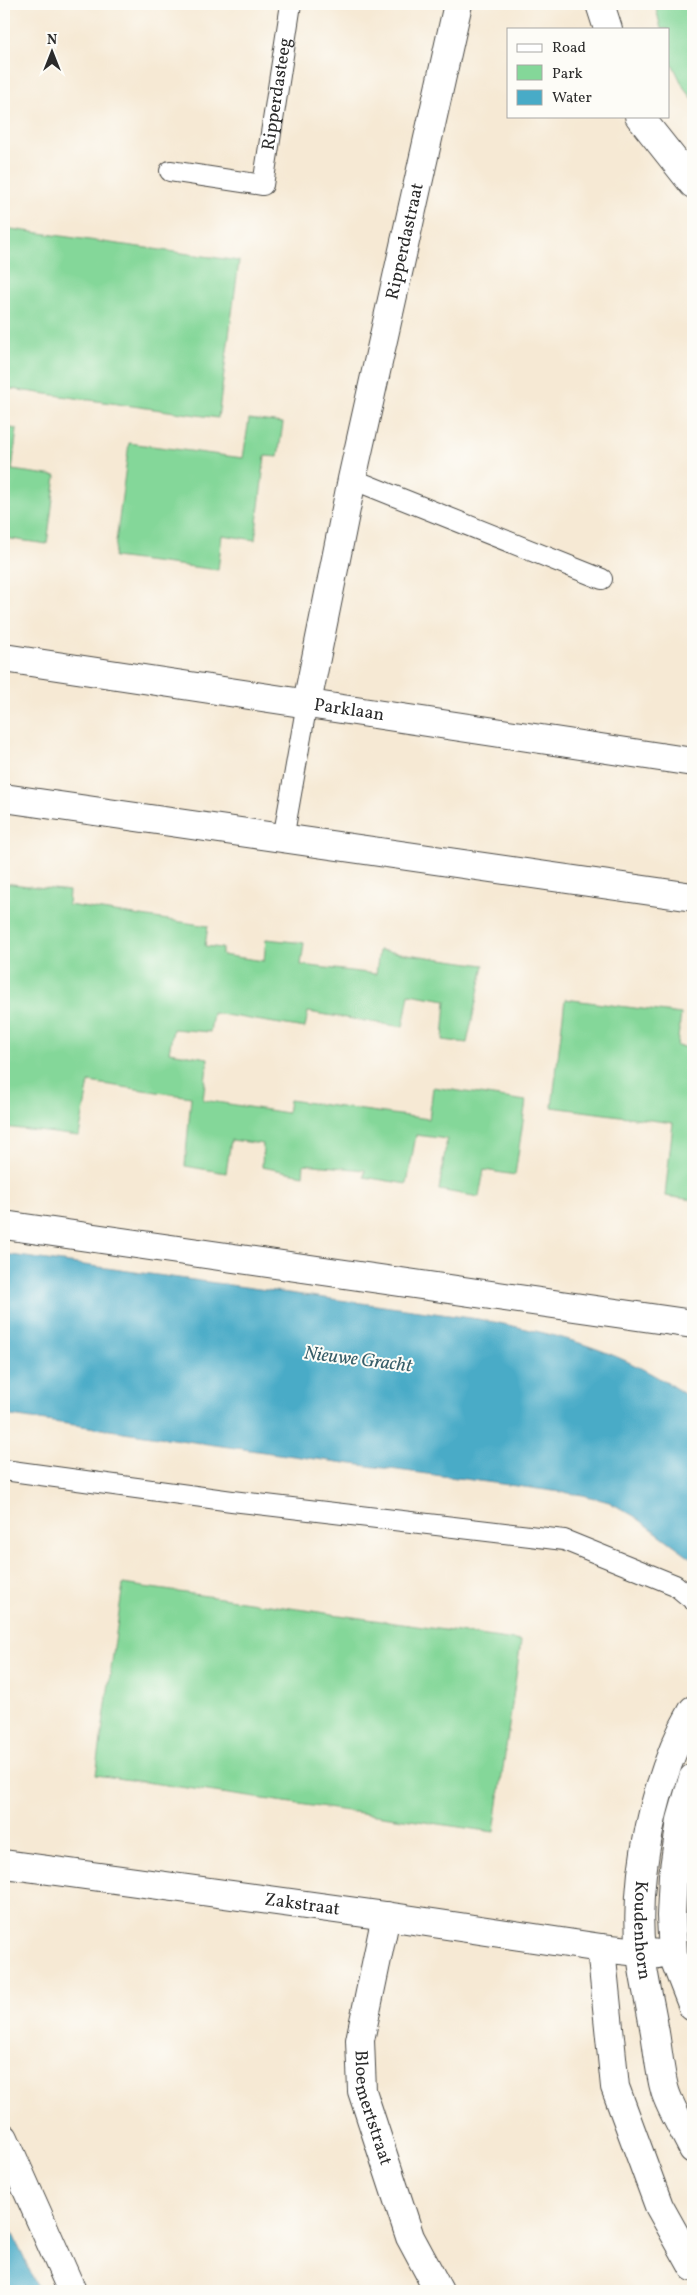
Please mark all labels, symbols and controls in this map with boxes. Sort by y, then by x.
north arrow [28,28,78,78]
legend [507,28,670,118]
text: N [47,31,57,50]
street label: Ripperdasteeg [256,36,298,152]
text: Road [552,38,586,59]
text: Park [552,64,583,85]
text: Water [552,88,592,109]
street label: Ripperdastraat [380,180,430,302]
street label: Parklaan [312,692,386,728]
water label: Nieuwe Gracht [303,1340,414,1380]
street label: Koudenhorn [627,1879,657,1982]
street label: Zakstraat [263,1887,341,1922]
street label: Bloemertstraat [348,2049,398,2169]

